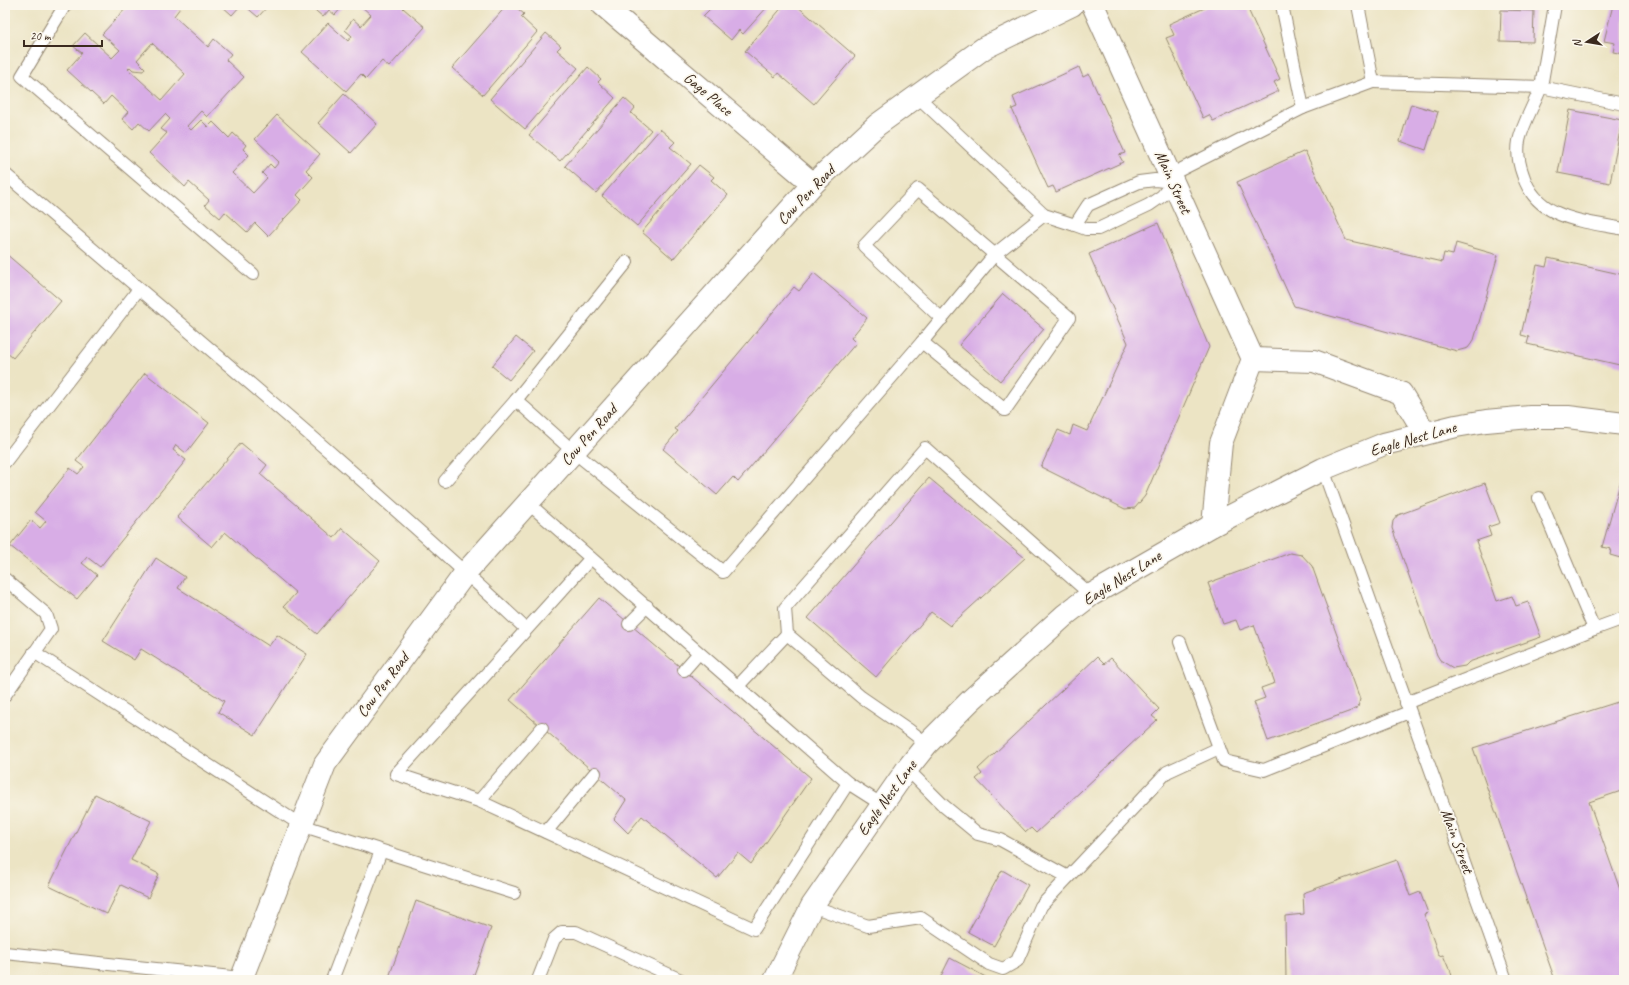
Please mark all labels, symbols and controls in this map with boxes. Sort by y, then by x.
scale bar [24,22,102,48]
north arrow [1567,22,1607,62]
text: 20 m [30,28,52,44]
text: N [1569,37,1585,49]
street label: Gage Place [680,68,738,121]
street label: Main Street [1150,147,1196,218]
street label: Cow Pen Road [773,159,841,229]
street label: Cow Pen Road [556,398,623,470]
street label: Eagle Nest Lane [1368,417,1460,461]
street label: Eagle Nest Lane [1079,545,1166,610]
street label: Cow Pen Road [352,647,415,721]
street label: Eagle Nest Lane [853,755,922,840]
street label: Main Street [1436,806,1478,878]

